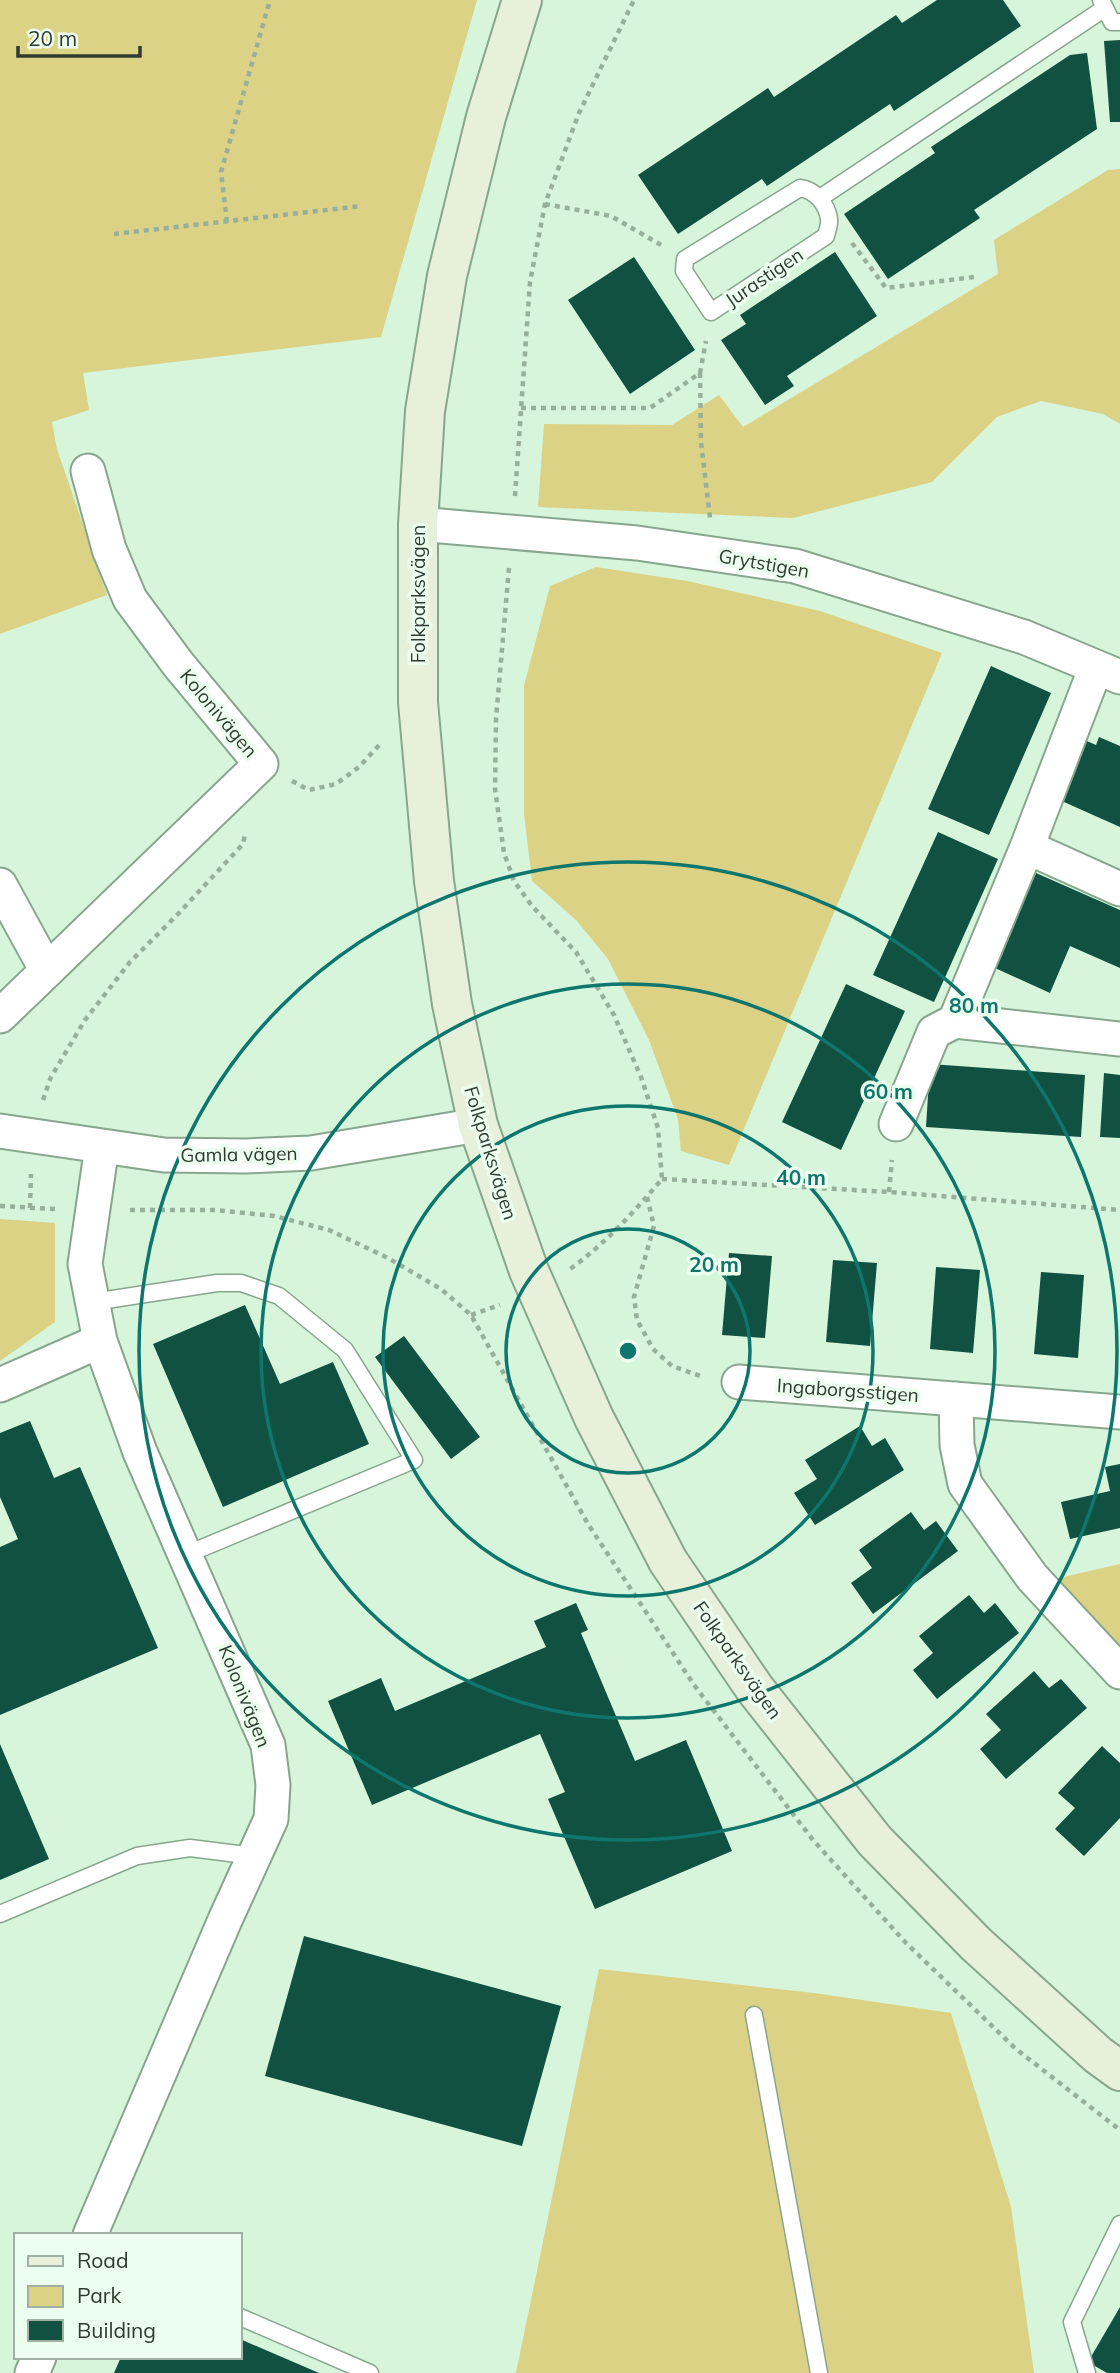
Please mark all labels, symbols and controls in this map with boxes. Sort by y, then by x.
scale bar [18,14,140,58]
text: 20 m [28,25,77,51]
street label: Jurastigen [720,242,808,312]
street label: Folkparksvägen [406,525,430,663]
street label: Grytstigen [717,543,811,583]
street label: Kolonivägen [175,664,263,762]
text: 80 m [949,992,999,1018]
text: 60 m [863,1078,913,1104]
street label: Folkparksvägen [459,1083,523,1223]
street label: Gamla vägen [180,1141,298,1167]
text: 40 m [776,1164,826,1190]
text: 20 m [689,1251,739,1277]
centre of rings [616,1339,640,1363]
street label: Ingaborgsstigen [776,1373,920,1407]
street label: Folkparksvägen [688,1596,788,1724]
street label: Kolonivägen [214,1641,276,1751]
legend [14,2233,242,2359]
text: Road [77,2247,128,2273]
text: Park [77,2282,121,2308]
text: Building [77,2317,156,2343]

